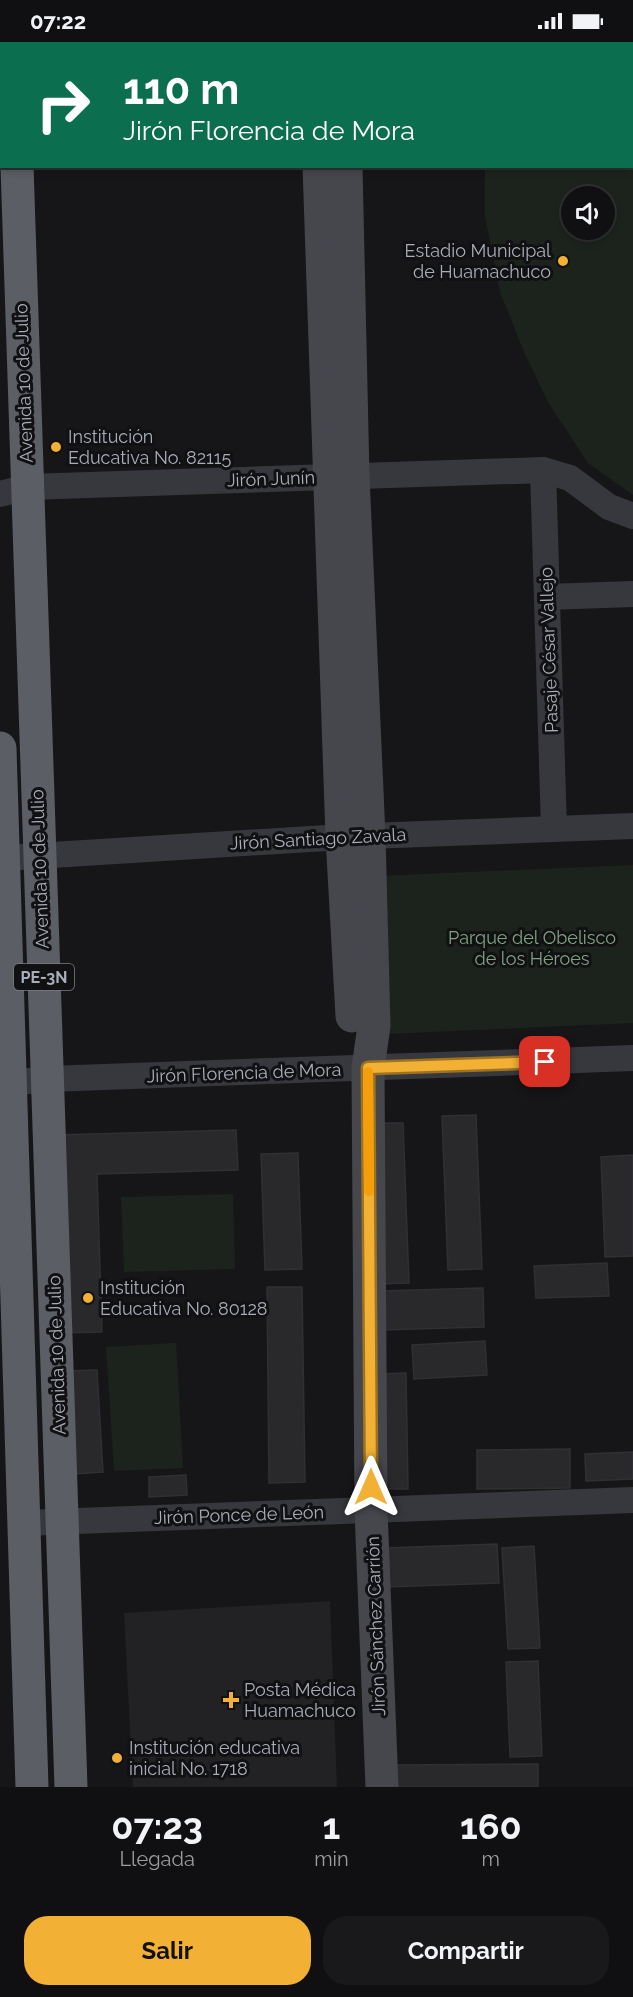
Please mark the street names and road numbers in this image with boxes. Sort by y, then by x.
street label: Avenida 10 de Julio [10,303,37,463]
street label: Jirón Junín [227,466,315,491]
street label: Pasaje César Vallejo [535,566,562,733]
street label: Avenida 10 de Julio [26,789,53,949]
street label: Jirón Santiago Zavala [229,823,407,854]
road number: PE-3N [14,964,74,990]
street label: Jirón Florencia de Mora [146,1059,342,1086]
street label: Avenida 10 de Julio [43,1275,70,1435]
street label: Jirón Ponce de León [154,1501,324,1528]
street label: Jirón Sánchez Carrión [362,1536,389,1716]

